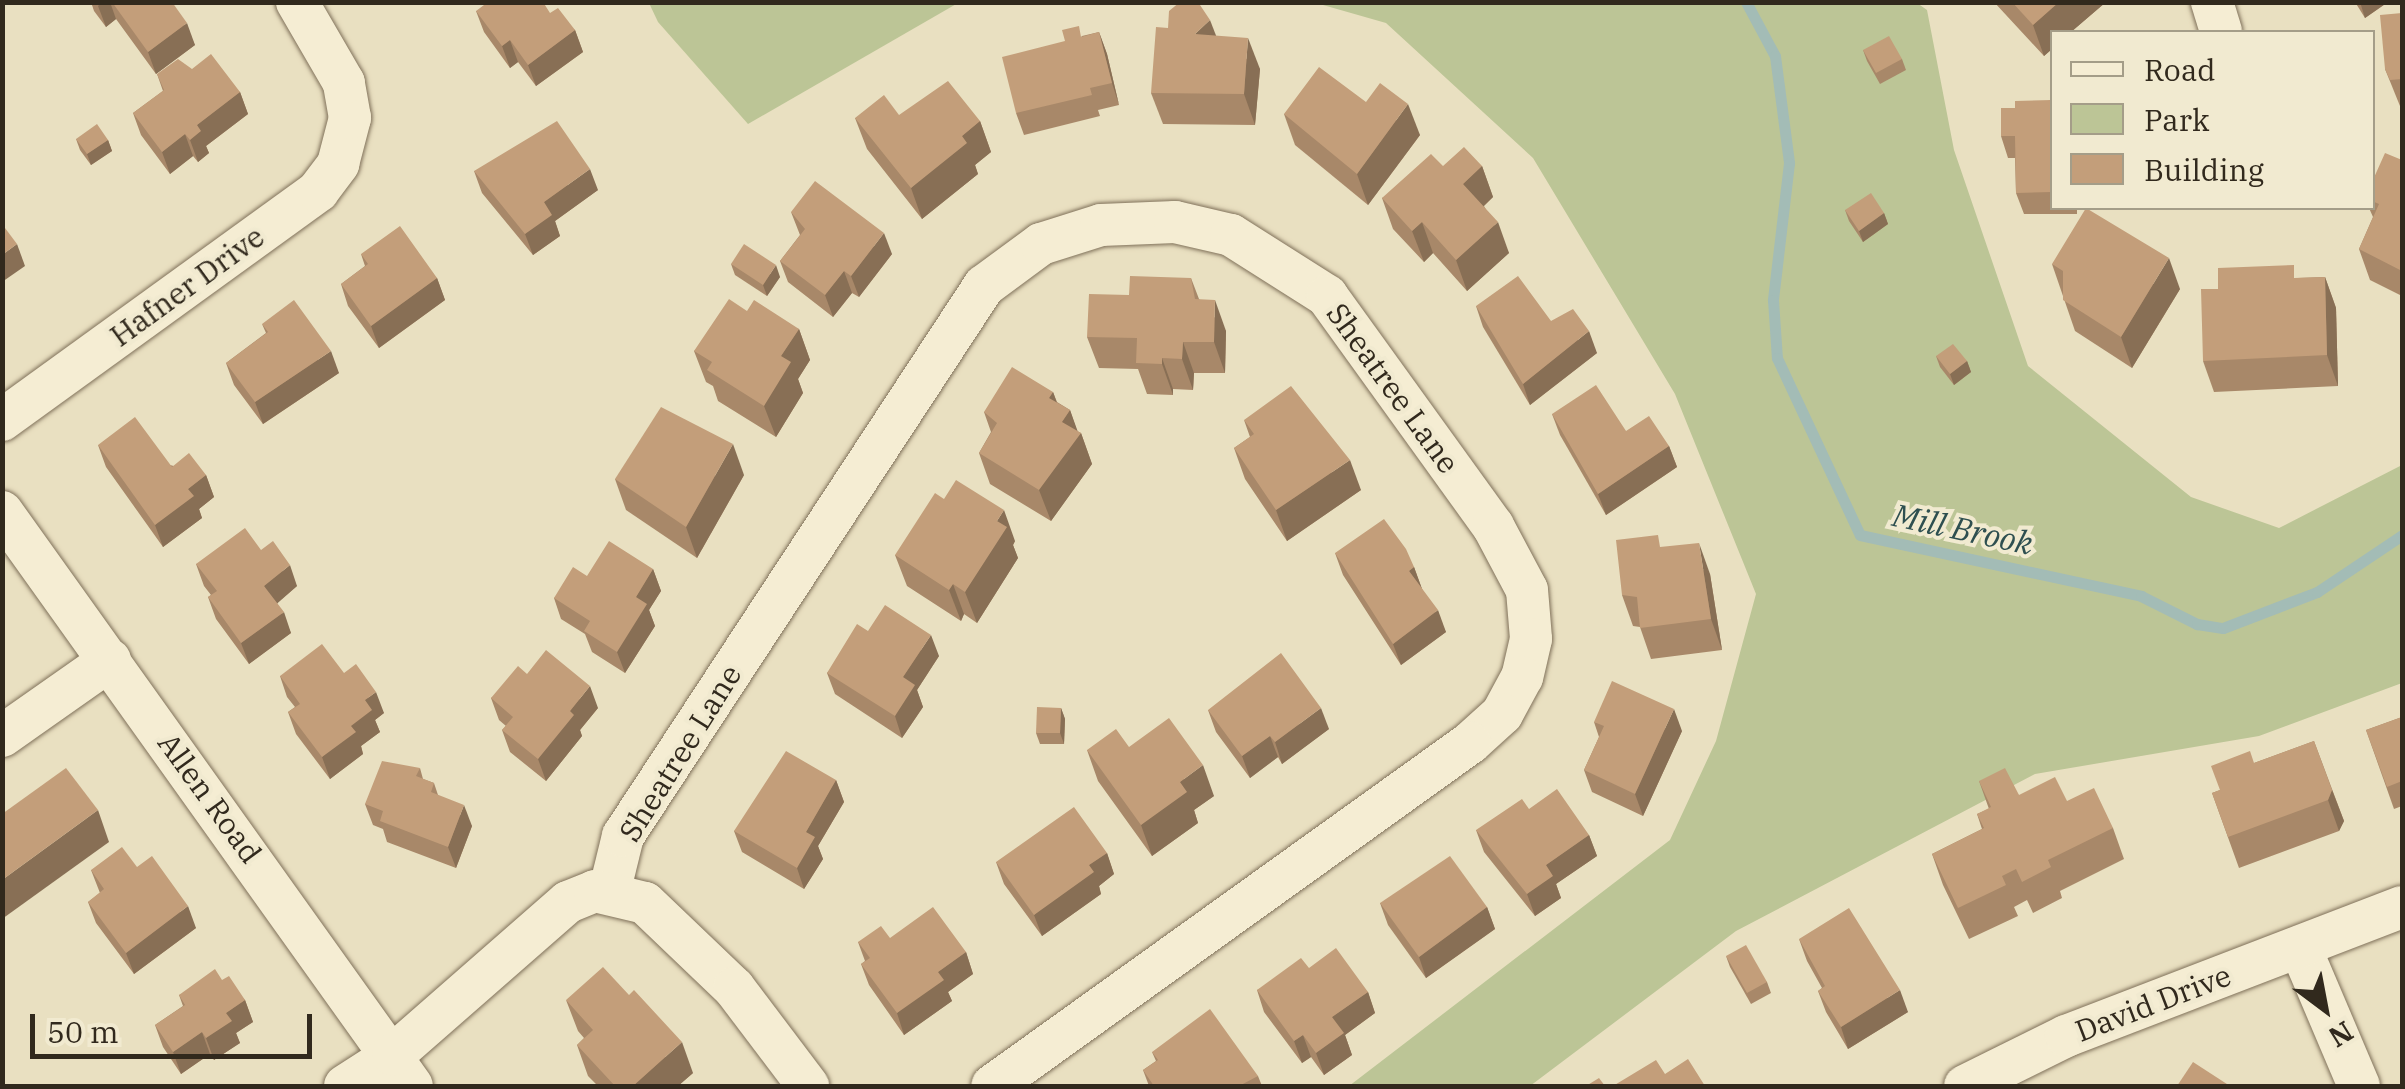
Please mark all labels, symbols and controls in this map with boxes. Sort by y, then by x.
legend [2050,30,2375,210]
text: Road [2144,50,2216,89]
text: Park [2144,100,2210,139]
text: Building [2144,150,2264,189]
street label: Hafner Drive [103,218,271,354]
street label: Sheatree Lane [1319,296,1467,480]
water label: Mill Brook [1890,495,2036,563]
street label: Sheatree Lane [611,658,749,848]
street label: Allen Road [151,726,269,870]
street label: David Drive [2070,957,2236,1049]
north arrow [2275,959,2375,1059]
scale bar [35,994,318,1056]
text: 50 m [47,1012,119,1051]
text: N [2322,1013,2360,1056]

